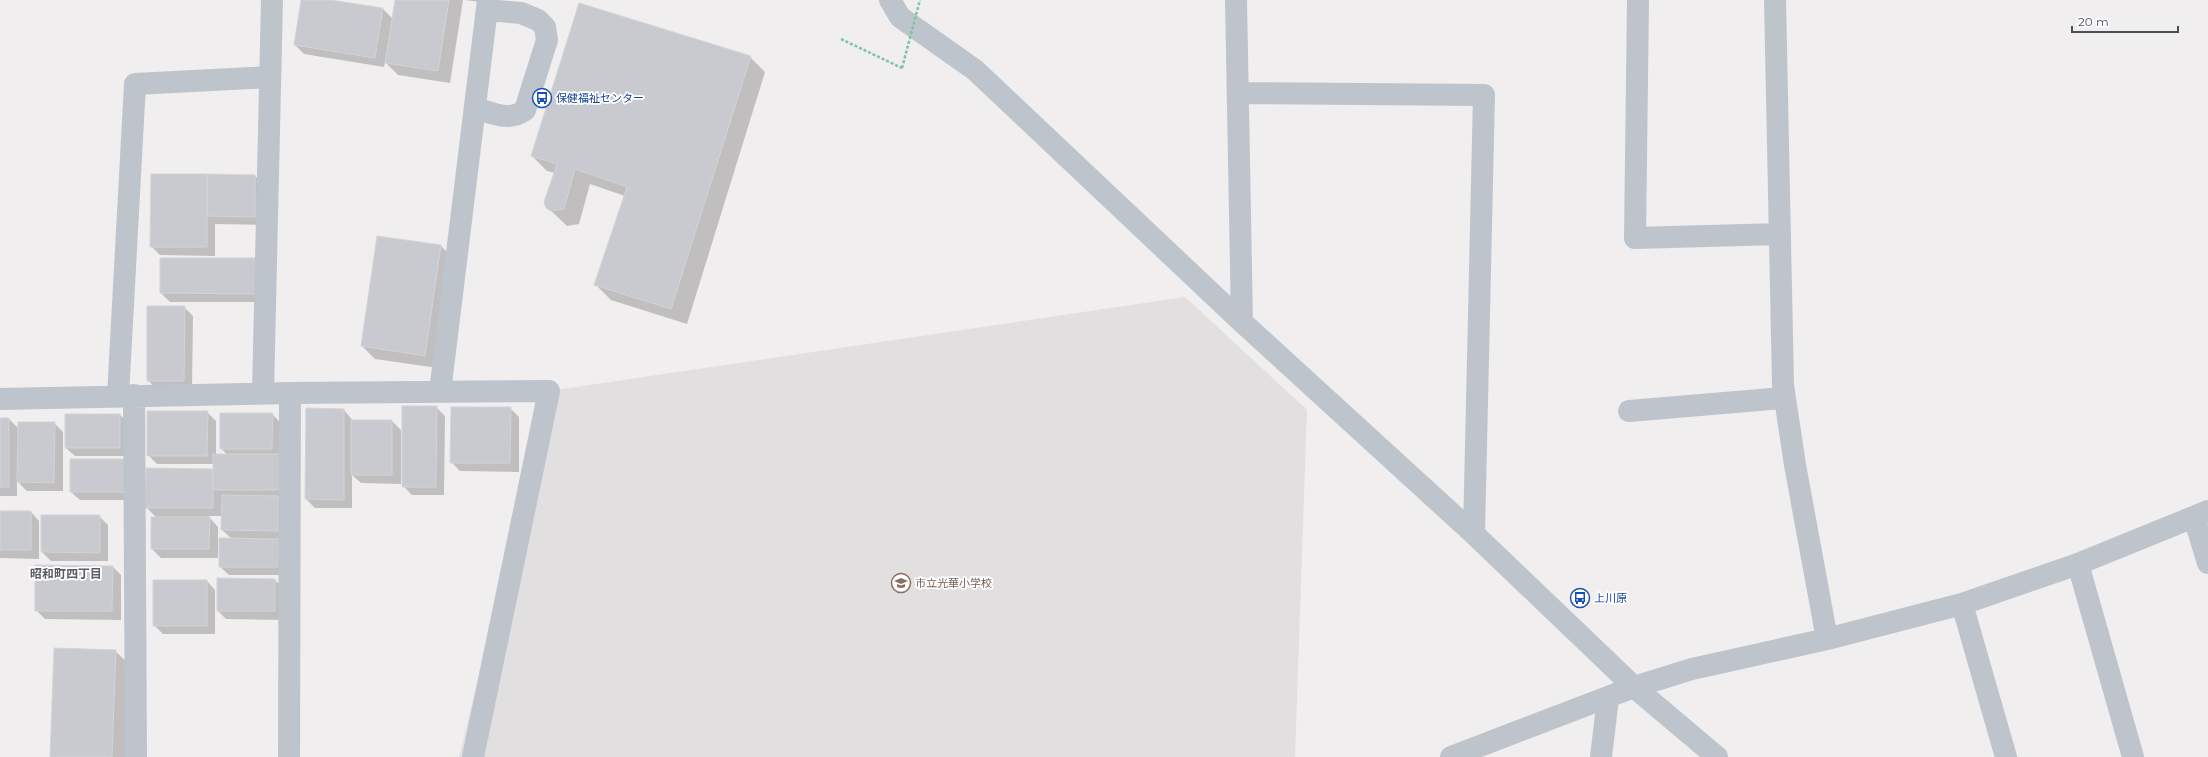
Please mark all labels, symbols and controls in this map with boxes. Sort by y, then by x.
scale bar [2072,8,2178,34]
text: 20 m [2078,14,2109,29]
bus stop icon: 保健福祉センター [531,87,553,109]
place label: 保健福祉センター [556,91,644,105]
district label: 昭和町四丁目 [30,566,102,581]
school or university icon: 市立光華小学校 [890,572,912,594]
place label: 市立光華小学校 [915,576,992,590]
bus stop icon: 上川原 [1569,587,1591,609]
place label: 上川原 [1594,591,1627,605]

